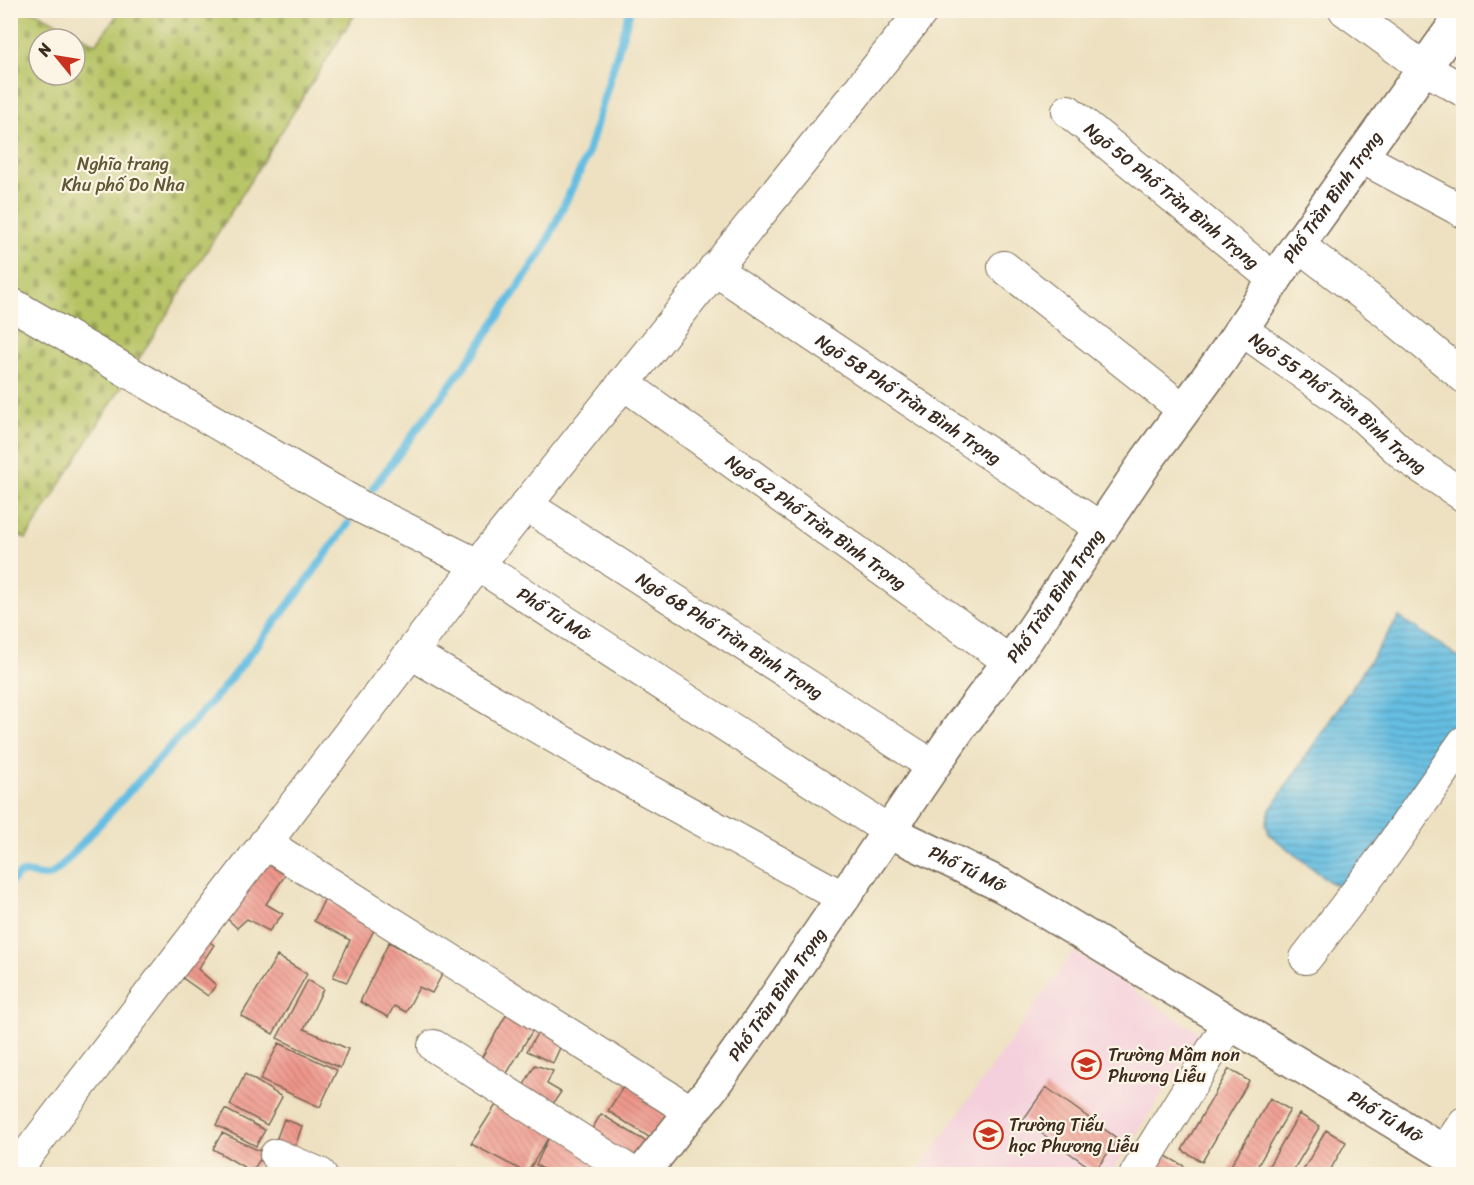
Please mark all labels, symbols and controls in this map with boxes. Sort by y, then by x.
north arrow [27,27,87,87]
text: N [29,37,60,63]
street label: Ngõ 50 Phố Trần Bình Trọng [1077,114,1267,278]
street label: Phố Trần Bình Trọng [1274,124,1391,270]
park label: Nghĩa trang Khu phố Do Nha [61,148,186,201]
street label: Ngõ 55 Phố Trần Bình Trọng [1242,323,1433,483]
street label: Ngõ 58 Phố Trần Bình Trọng [809,325,1008,473]
street label: Ngõ 62 Phố Trần Bình Trọng [718,446,914,599]
street label: Phố Trần Bình Trọng [998,522,1113,670]
street label: Ngõ 68 Phố Trần Bình Trọng [629,563,830,708]
street label: Phố Tú Mỡ [510,578,599,651]
street label: Phố Tú Mỡ [923,836,1013,902]
street label: Phố Trần Bình Trọng [719,921,835,1068]
place label: Trường Mầm non Phương Liễu [1108,1039,1240,1092]
school or university icon: Trường Mầm non Phương Liễu [1071,1049,1103,1081]
street label: Phố Tú Mỡ [1342,1081,1430,1152]
place label: Trường Tiểu học Phương Liễu [1008,1109,1139,1162]
school or university icon: Trường Tiểu học Phương Liễu [972,1119,1004,1151]

